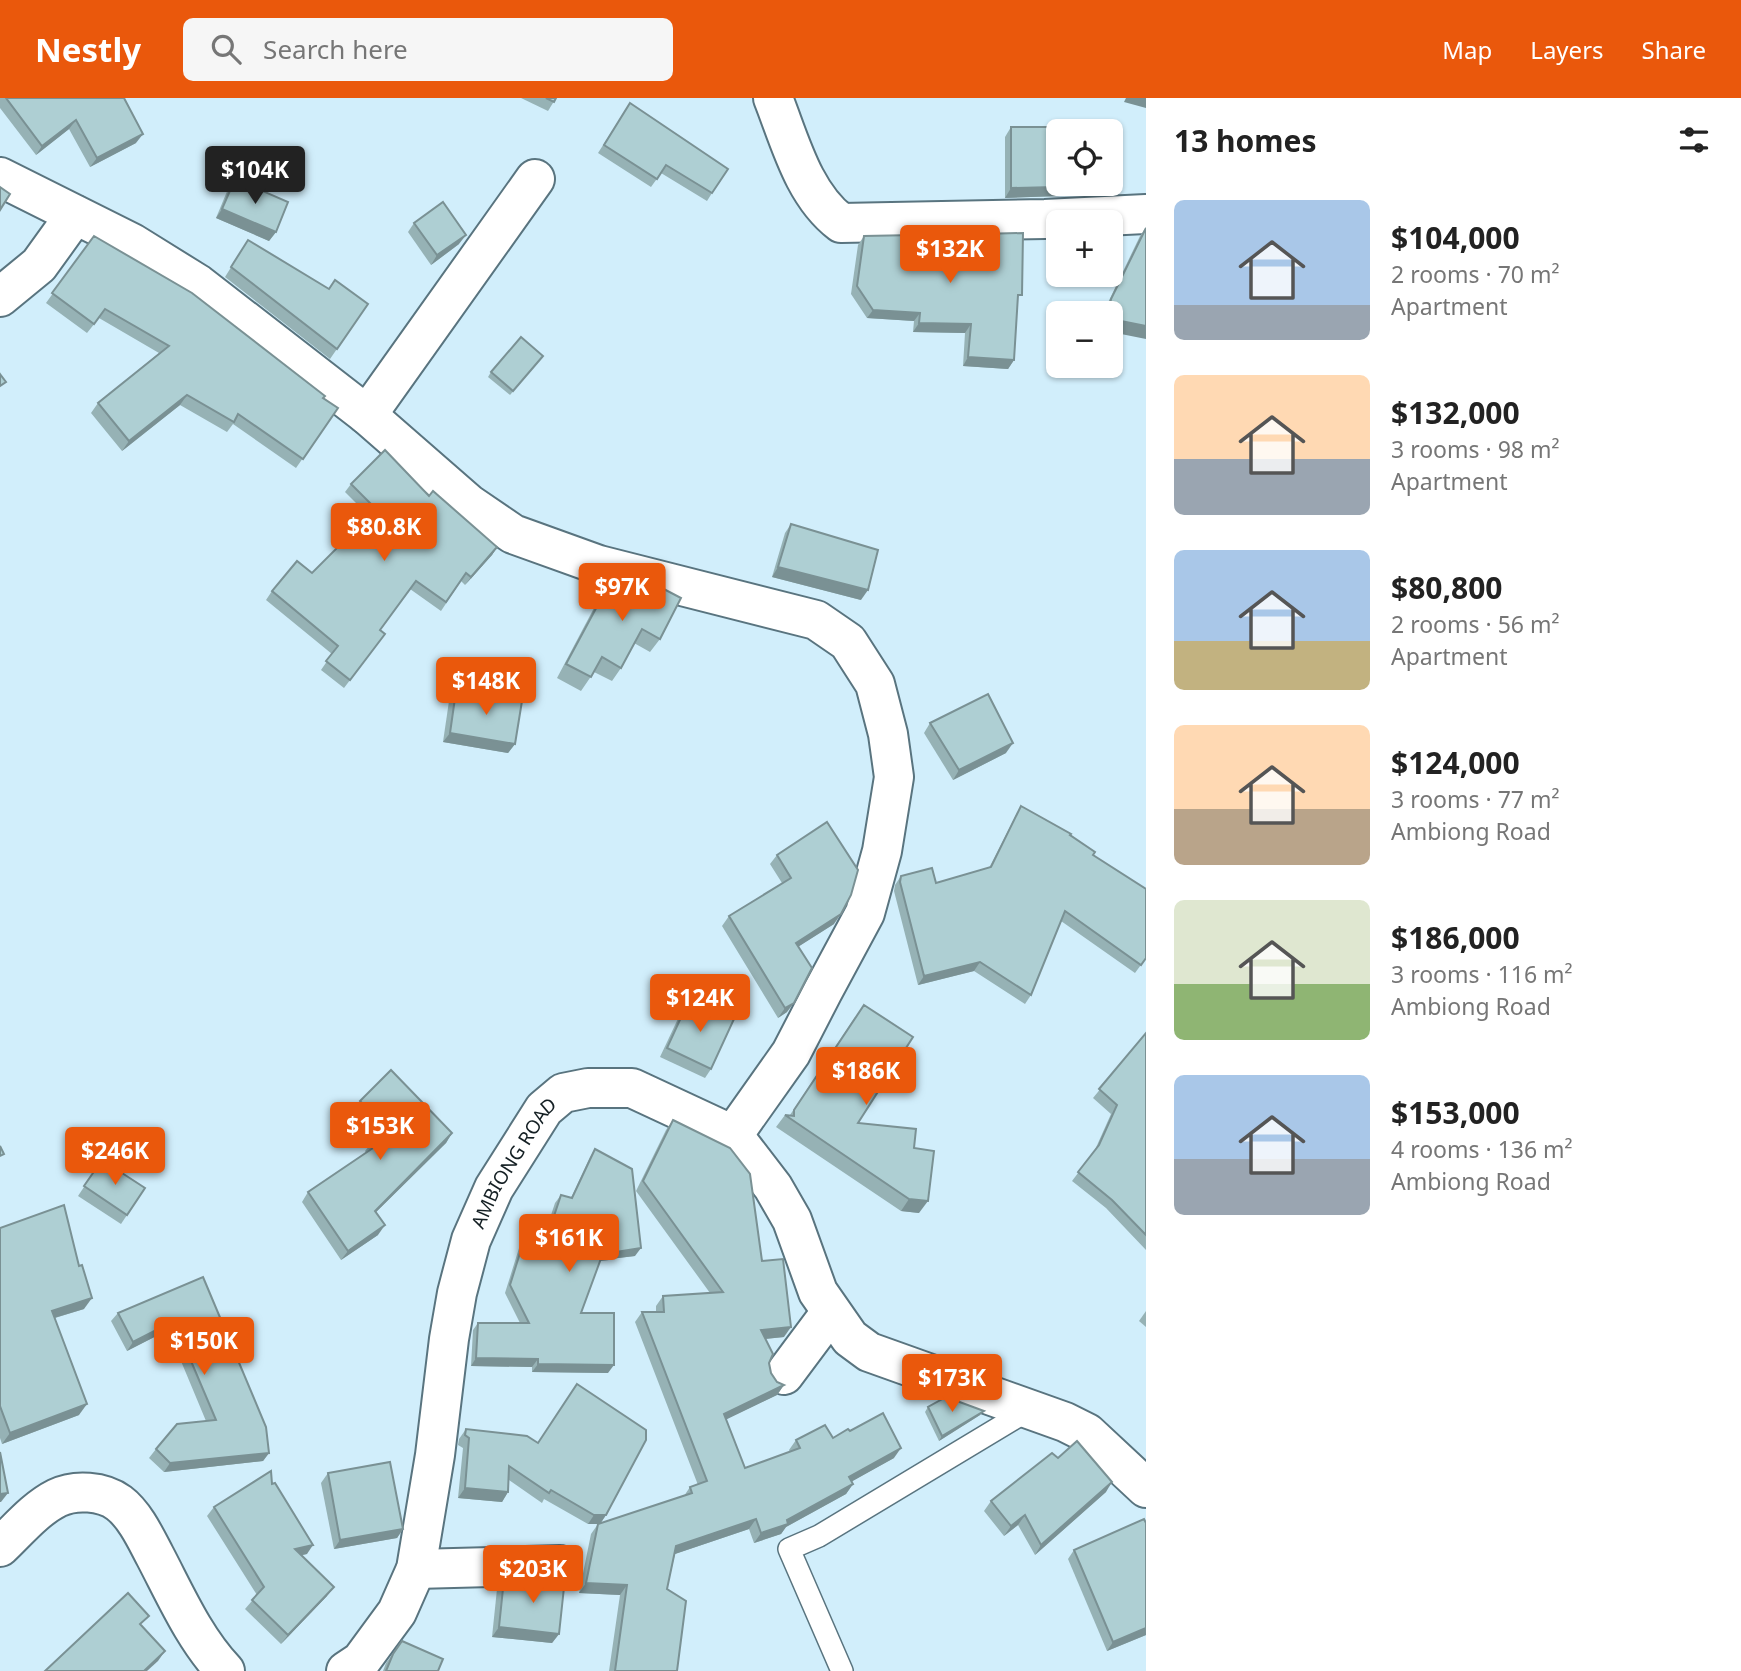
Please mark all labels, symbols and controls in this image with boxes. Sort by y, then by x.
search box [183,18,673,81]
text: Nestly [35,27,141,72]
icon: search [207,30,245,68]
text: Search here [263,31,408,67]
text: Map [1442,33,1492,66]
text: Layers [1530,33,1604,66]
text: Share [1642,33,1706,66]
map controls [1046,119,1123,378]
button: locate [1046,119,1123,196]
text: 13 homes [1174,120,1317,161]
icon: filters [1675,121,1713,159]
pin: $104K [206,146,304,206]
text: $104K [221,153,289,185]
button: + [1046,210,1123,287]
text: $104,000 [1391,217,1520,258]
pin: $132K [901,226,999,285]
icon: home [1230,228,1314,312]
text: $132K [916,232,984,264]
text: 2 rooms · 70 m² [1391,258,1560,290]
text: Apartment [1391,290,1508,322]
button: − [1046,301,1123,378]
text: $132,000 [1391,392,1520,433]
icon: home [1230,403,1314,487]
text: 3 rooms · 98 m² [1391,433,1560,465]
text: Apartment [1391,465,1508,497]
pin: $80.8K [327,504,441,563]
text: $80.8K [347,510,421,542]
pin: $97K [581,564,663,623]
text: $80,800 [1391,567,1503,608]
text: $97K [595,570,649,602]
icon: home [1230,578,1314,662]
text: 2 rooms · 56 m² [1391,608,1560,640]
text: Apartment [1391,640,1508,672]
pin: $148K [437,658,535,717]
text: $148K [452,664,520,696]
text: $124,000 [1391,742,1520,783]
icon: home [1230,753,1314,837]
text: 3 rooms · 77 m² [1391,783,1560,815]
text: Ambiong Road [1391,815,1551,847]
text: $186,000 [1391,917,1520,958]
icon: home [1230,928,1314,1012]
text: 3 rooms · 116 m² [1391,958,1573,990]
pin: $124K [651,974,749,1034]
text: $124K [666,981,734,1013]
text: Ambiong Road [1391,990,1551,1022]
pin: $186K [817,1048,915,1107]
text: $186K [832,1054,900,1086]
street label: AMBIONG ROAD [465,1091,562,1233]
text: $153,000 [1391,1092,1520,1133]
pin: $153K [331,1102,429,1162]
icon: home [1230,1103,1314,1187]
text: $153K [346,1109,414,1141]
pin: $246K [66,1128,164,1187]
text: 4 rooms · 136 m² [1391,1133,1573,1165]
text: $246K [81,1134,149,1166]
text: Ambiong Road [1391,1165,1551,1197]
pin: $161K [520,1214,618,1274]
text: $161K [535,1221,603,1253]
pin: $150K [155,1318,253,1377]
text: $150K [170,1324,238,1356]
pin: $173K [903,1354,1001,1414]
text: $173K [918,1361,986,1393]
pin: $203K [484,1546,582,1605]
text: $203K [499,1552,567,1584]

